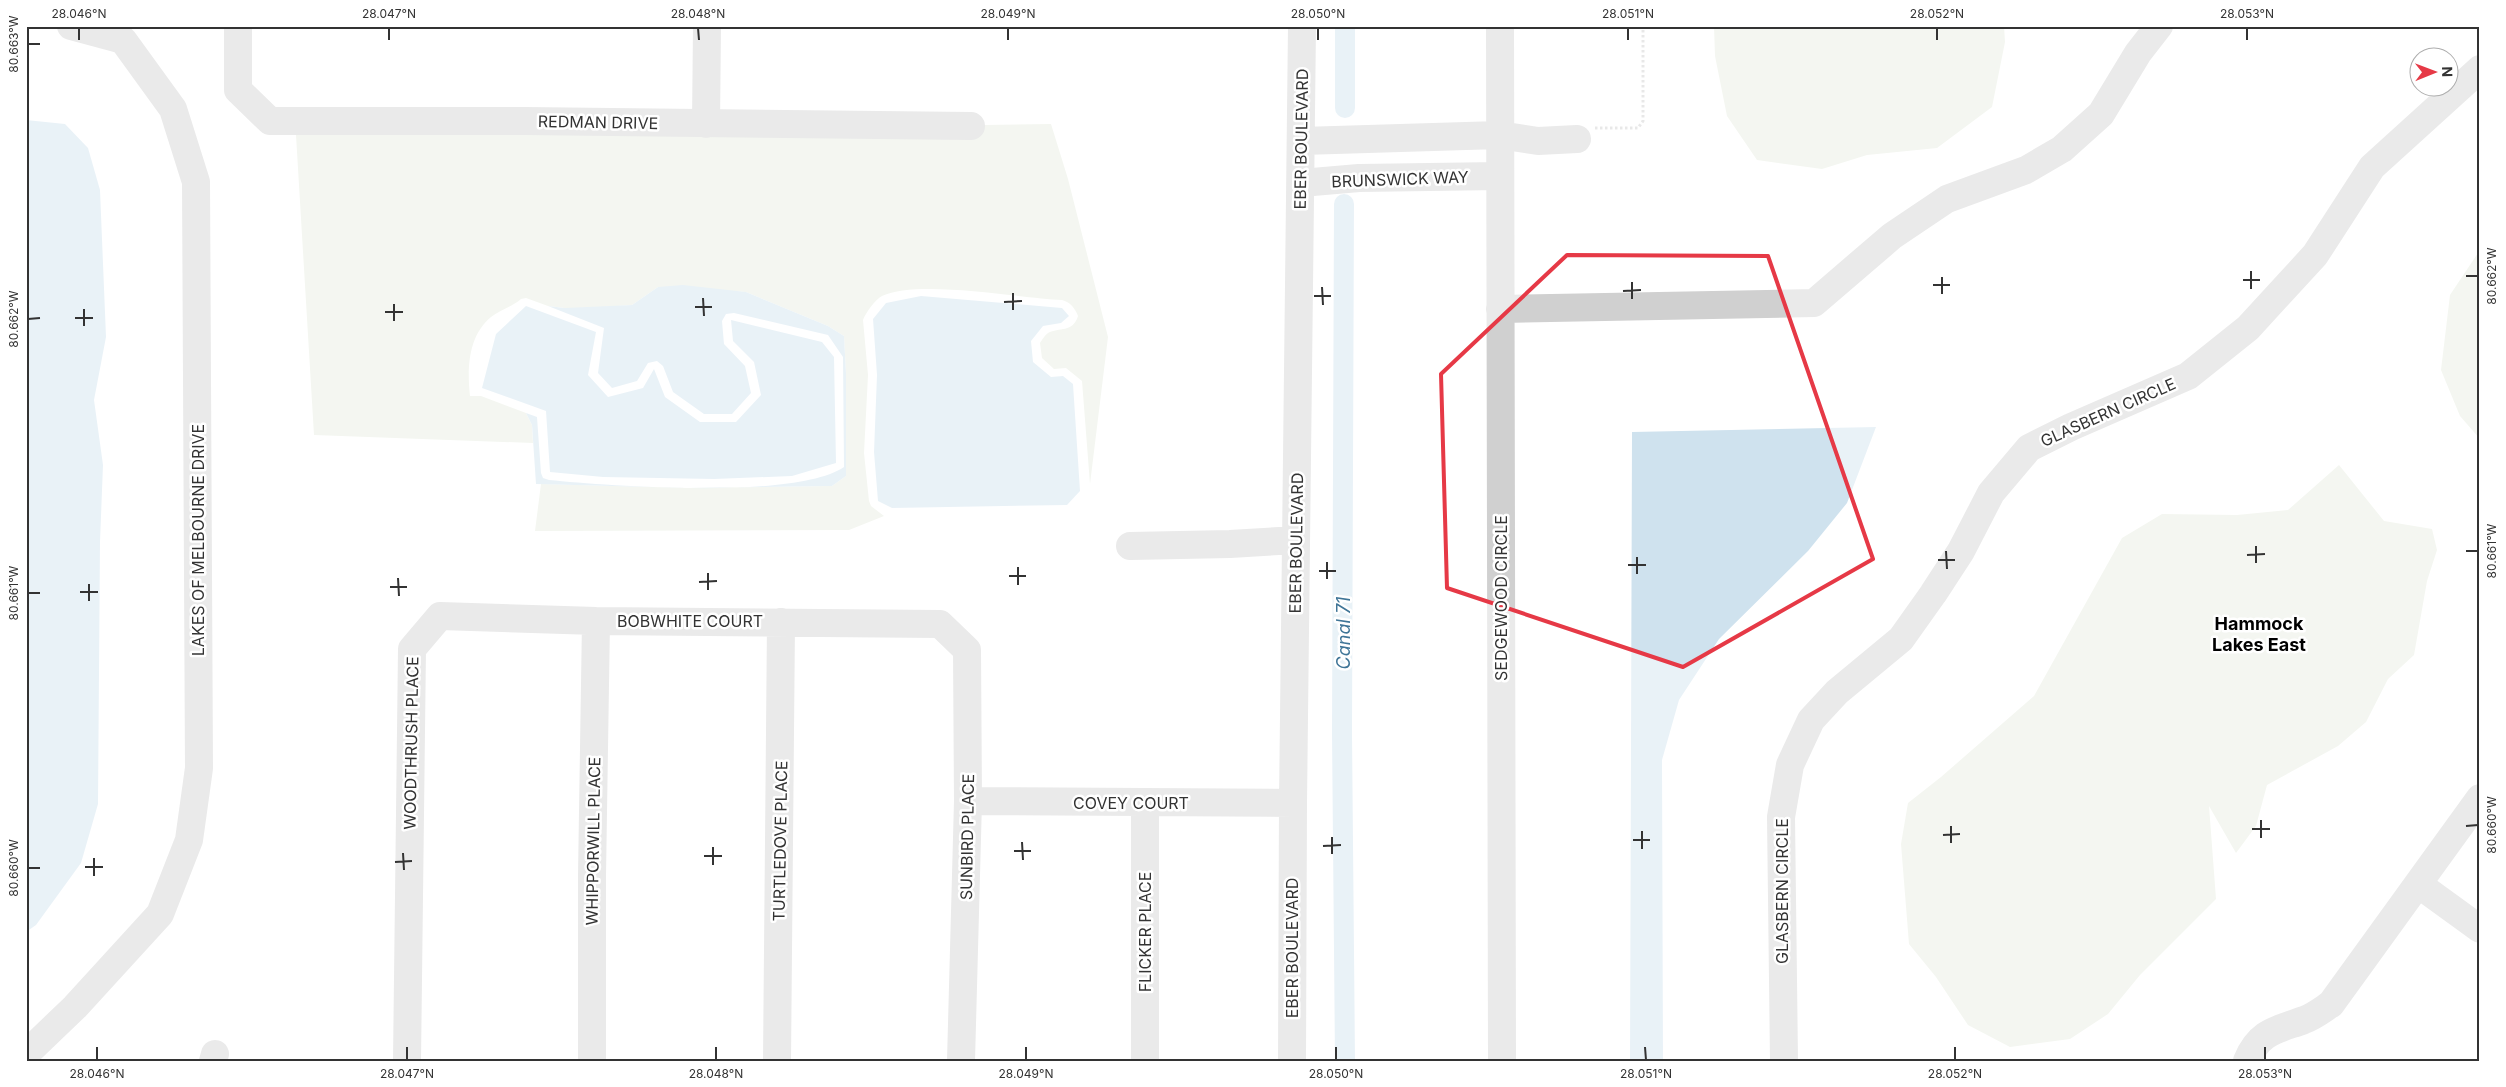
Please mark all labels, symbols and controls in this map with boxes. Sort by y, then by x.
text: 28.046°N [52,6,106,21]
text: 28.047°N [362,6,416,21]
text: 28.048°N [671,6,725,21]
text: 28.049°N [981,6,1035,21]
text: 28.050°N [1291,6,1345,21]
text: 28.051°N [1602,6,1654,21]
text: 28.052°N [1910,6,1964,21]
text: 28.053°N [2220,6,2274,21]
text: 80.663°W [6,15,21,73]
north arrow [2408,48,2458,98]
text: N [2439,66,2456,77]
street label: EBER BOULEVARD [1290,69,1312,209]
street label: REDMAN DRIVE [538,111,658,133]
street label: BRUNSWICK WAY [1331,167,1469,191]
text: 80.662°W [2484,247,2499,305]
text: 80.662°W [6,290,21,348]
street label: GLASBERN CIRCLE [2037,373,2179,451]
street label: LAKES OF MELBOURNE DRIVE [188,424,208,656]
street label: EBER BOULEVARD [1285,473,1307,613]
street label: SEDGEWOOD CIRCLE [1491,515,1511,681]
text: 80.661°W [2484,523,2499,578]
text: 80.661°W [6,565,21,620]
water label: Canal 71 [1333,596,1354,669]
street label: BOBWHITE COURT [617,611,763,631]
district label: Hammock Lakes East [2212,613,2306,655]
street label: WOODTHRUSH PLACE [399,656,423,830]
street label: WHIPPORWILL PLACE [582,757,604,925]
street label: TURTLEDOVE PLACE [769,760,791,922]
street label: SUNBIRD PLACE [956,774,978,900]
street label: COVEY COURT [1073,793,1189,813]
text: 80.660°W [2484,796,2499,854]
street label: GLASBERN CIRCLE [1772,818,1792,964]
text: 80.660°W [6,839,21,897]
street label: FLICKER PLACE [1135,872,1155,992]
street label: EBER BOULEVARD [1282,878,1302,1018]
text: 28.046°N [70,1066,124,1081]
text: 28.047°N [380,1066,434,1081]
text: 28.048°N [689,1066,743,1081]
text: 28.049°N [999,1066,1053,1081]
text: 28.050°N [1309,1066,1363,1081]
text: 28.051°N [1620,1066,1672,1081]
text: 28.052°N [1928,1066,1982,1081]
text: 28.053°N [2238,1066,2292,1081]

